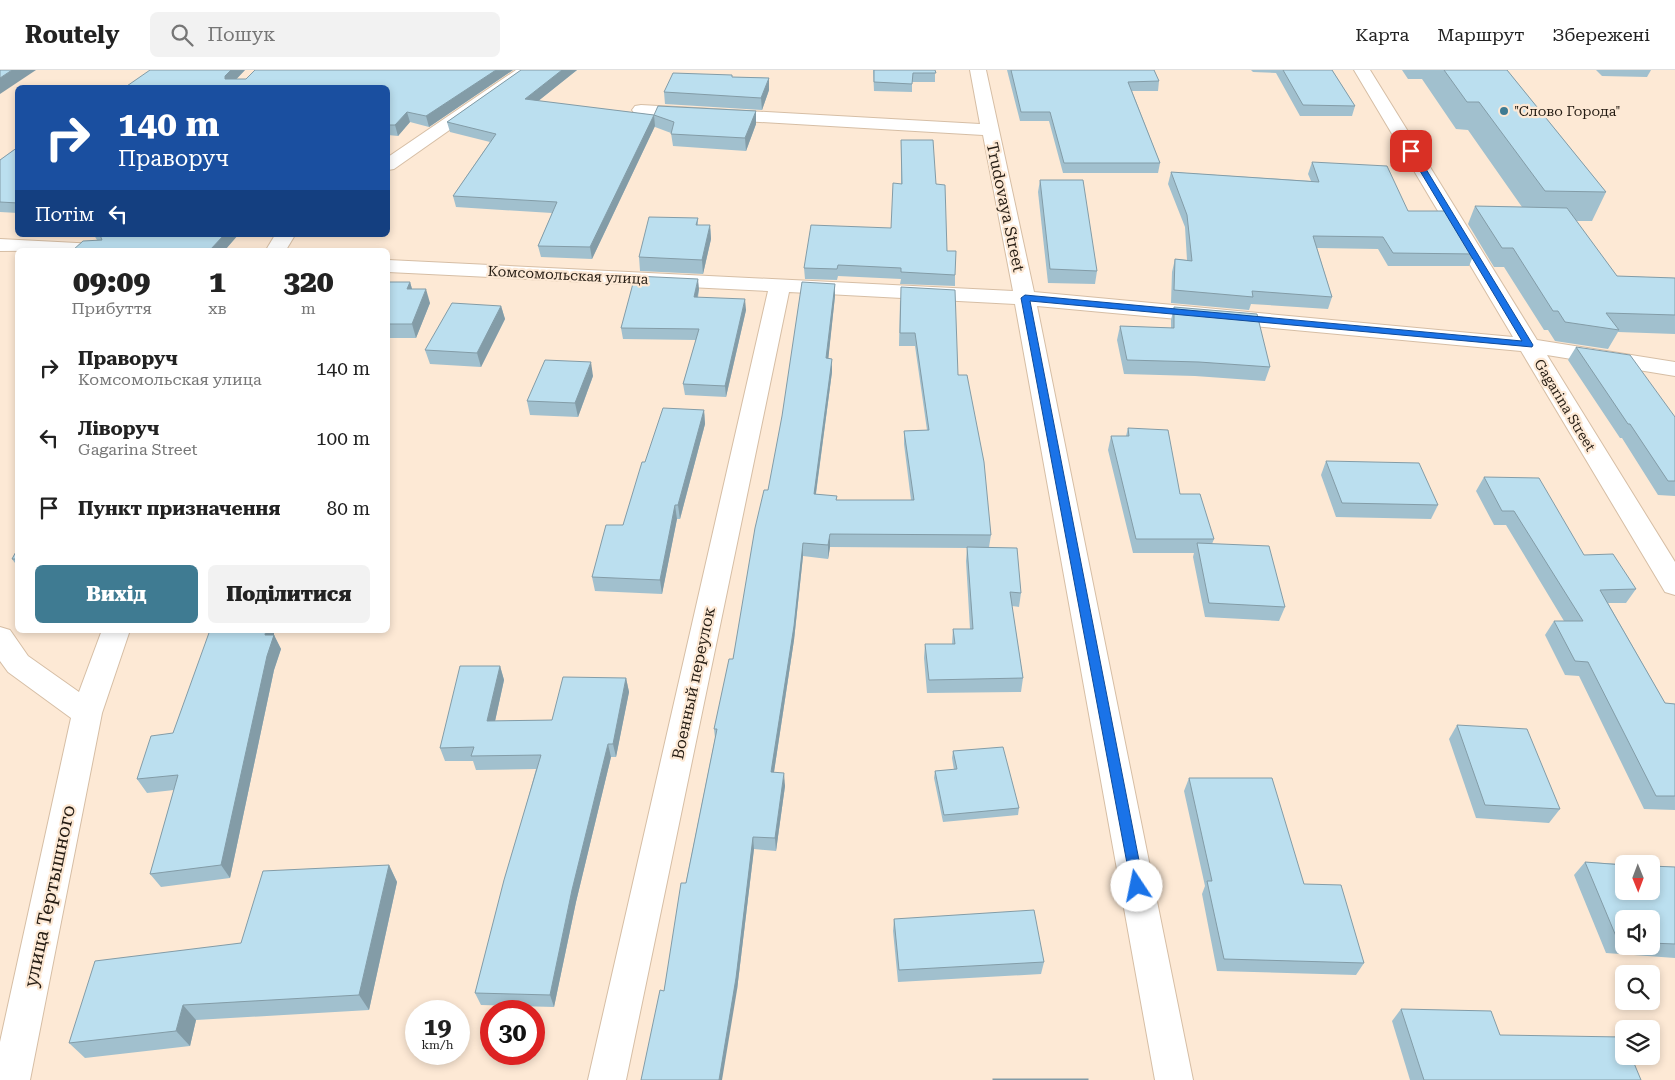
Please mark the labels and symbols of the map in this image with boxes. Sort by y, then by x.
place label: "Слово Города" [1514,103,1621,119]
marker: "Слово Города" [1498,105,1510,117]
pin [1390,130,1432,172]
street label: Trudovaya Street [983,141,1029,274]
street label: Комсомольская улица [487,263,649,287]
street label: Gagarina Street [1531,356,1599,454]
street label: Военный переулок [668,605,719,761]
street label: улица Тертышного [19,803,80,989]
north arrow [1615,855,1660,900]
position arrow [1110,859,1162,911]
speed limit sign: 30 [480,1000,545,1065]

